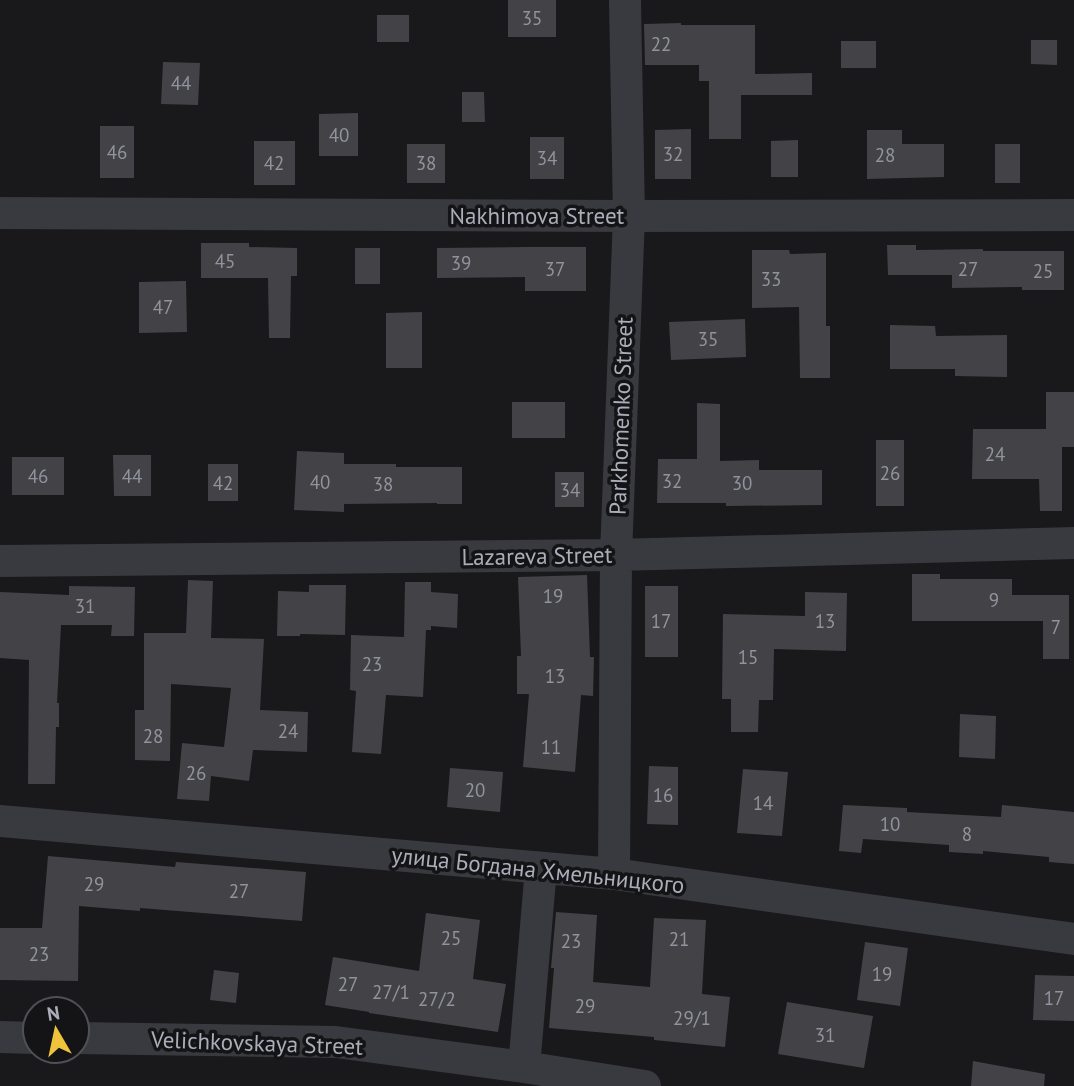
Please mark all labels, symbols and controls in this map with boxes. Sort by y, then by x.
house number: 35 [522,6,542,30]
house number: 22 [651,32,671,56]
house number: 44 [171,71,191,95]
house number: 40 [329,123,349,147]
house number: 46 [107,140,127,164]
house number: 32 [663,142,683,166]
house number: 28 [875,143,895,167]
house number: 34 [537,146,557,170]
house number: 42 [264,151,284,175]
house number: 38 [416,151,436,175]
street label: Nakhimova Street [450,201,625,230]
house number: 45 [215,249,235,273]
house number: 39 [451,251,471,275]
house number: 37 [545,257,565,281]
house number: 27 [958,257,978,281]
house number: 25 [1033,259,1053,283]
house number: 33 [761,267,781,291]
house number: 47 [153,295,173,319]
street label: Parkhomenko Street [603,316,638,515]
house number: 35 [698,327,718,351]
house number: 24 [985,442,1005,466]
house number: 26 [880,461,900,485]
house number: 46 [28,464,48,488]
house number: 44 [122,464,142,488]
house number: 32 [662,469,682,493]
house number: 40 [310,470,330,494]
house number: 42 [213,471,233,495]
house number: 30 [732,471,752,495]
house number: 38 [373,472,393,496]
house number: 34 [560,478,580,502]
street label: Lazareva Street [461,540,613,571]
house number: 19 [543,584,563,608]
house number: 9 [989,588,999,612]
house number: 31 [75,594,95,618]
house number: 17 [651,609,671,633]
house number: 13 [815,609,835,633]
house number: 7 [1051,615,1061,639]
house number: 15 [738,645,758,669]
house number: 23 [362,652,382,676]
house number: 13 [545,664,565,688]
house number: 24 [278,719,298,743]
house number: 28 [143,724,163,748]
house number: 11 [541,735,561,759]
house number: 26 [186,761,206,785]
house number: 20 [465,778,485,802]
house number: 16 [653,783,673,807]
house number: 14 [753,791,773,815]
house number: 10 [880,812,900,836]
house number: 8 [962,822,972,846]
street label: улица Богдана Хмельницкого [390,840,686,899]
house number: 29 [84,872,104,896]
house number: 27 [229,879,249,903]
house number: 25 [441,926,461,950]
house number: 21 [669,927,689,951]
house number: 23 [561,929,581,953]
house number: 23 [29,942,49,966]
house number: 19 [872,962,892,986]
house number: 27 [338,972,358,996]
house number: 27/1 [372,980,410,1004]
house number: 17 [1044,986,1064,1010]
house number: 27/2 [418,987,456,1011]
house number: 29 [575,994,595,1018]
north arrow [21,995,91,1065]
text: N [45,1000,61,1026]
house number: 29/1 [673,1006,711,1030]
house number: 31 [815,1023,835,1047]
street label: Velichkovskaya Street [149,1024,364,1061]

